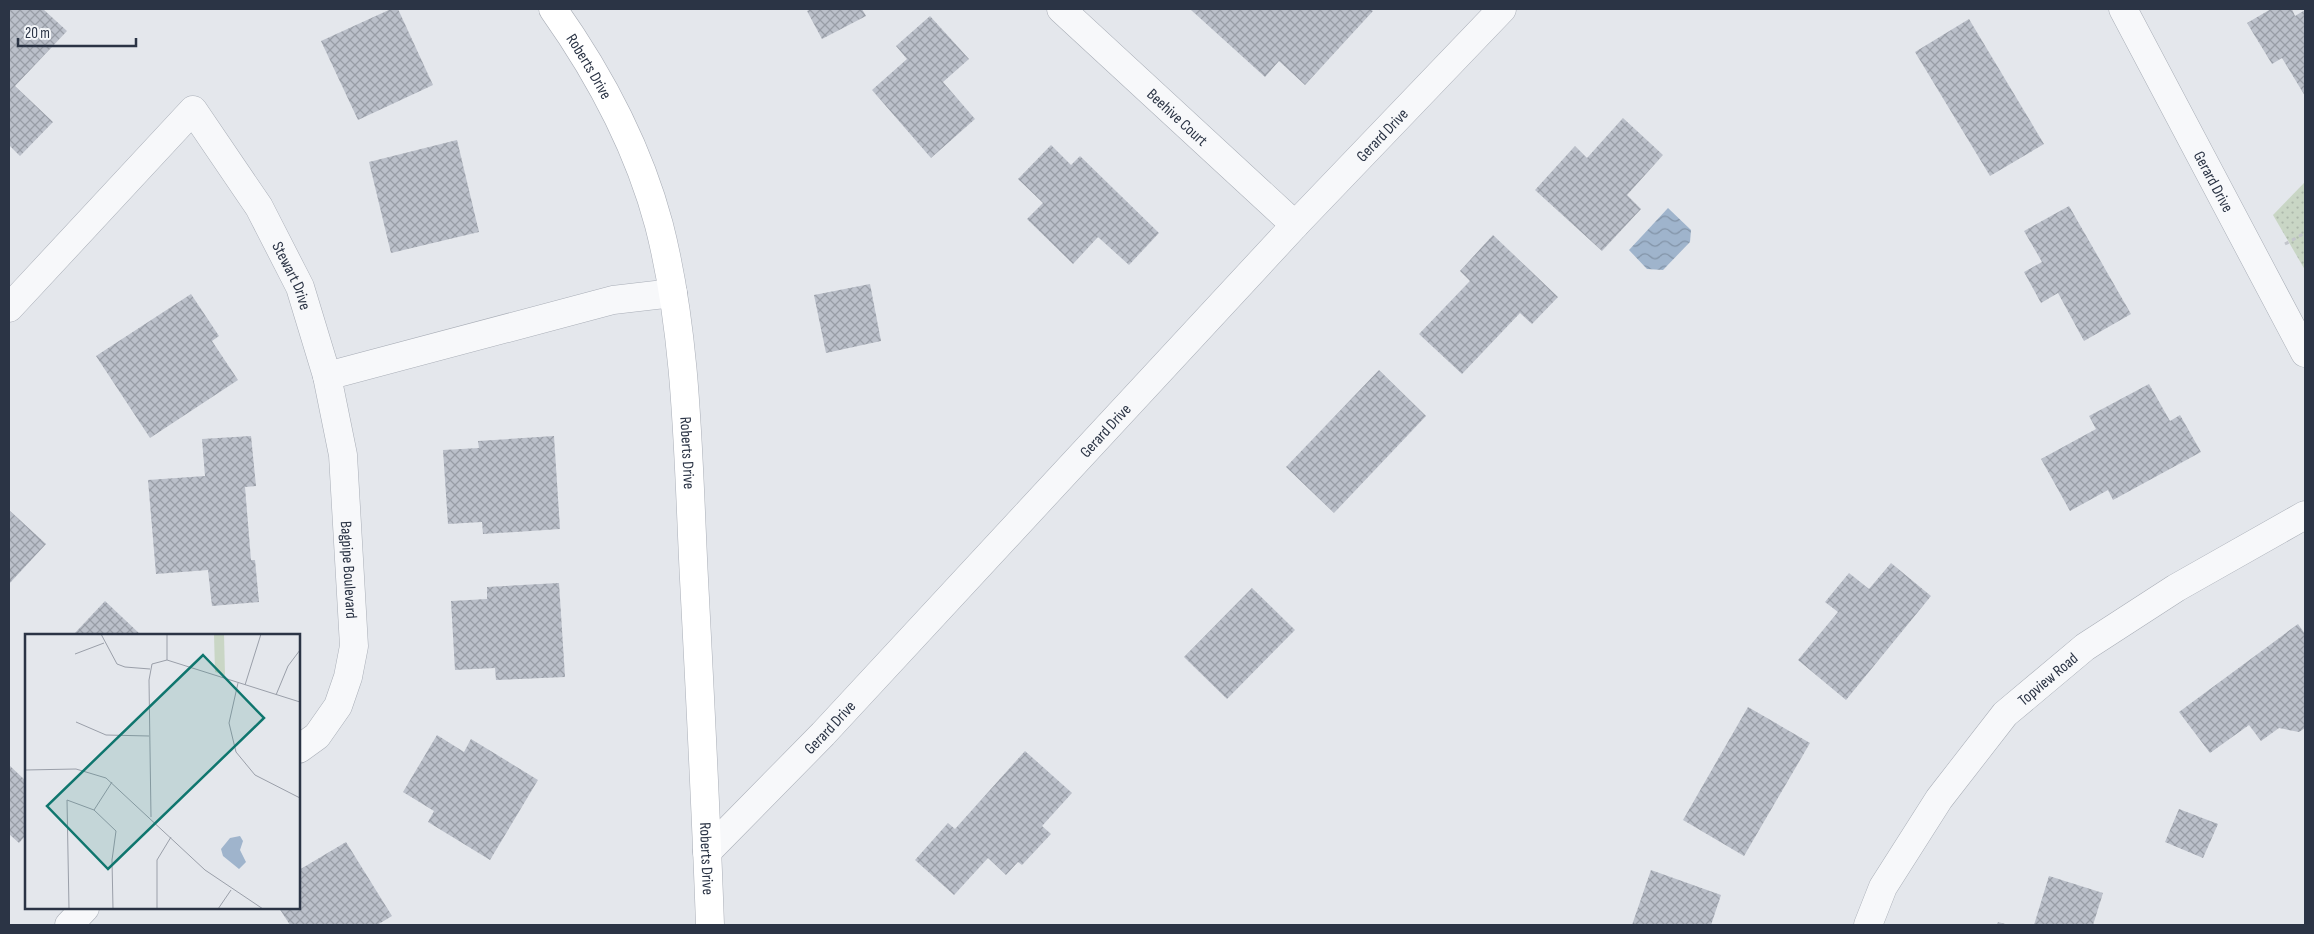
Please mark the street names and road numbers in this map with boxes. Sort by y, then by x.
street label: Roberts Drive [562,31,615,103]
street label: Beehive Court [1143,85,1211,151]
street label: Gerard Drive [1353,105,1413,166]
street label: Gerard Drive [2189,148,2237,216]
street label: Stewart Drive [267,239,314,312]
street label: Gerard Drive [1076,400,1136,462]
street label: Roberts Drive [675,416,698,490]
street label: Bagpipe Boulevard [336,520,360,619]
street label: Topview Road [2014,649,2082,710]
street label: Gerard Drive [801,697,860,759]
street label: Roberts Drive [695,822,717,895]

